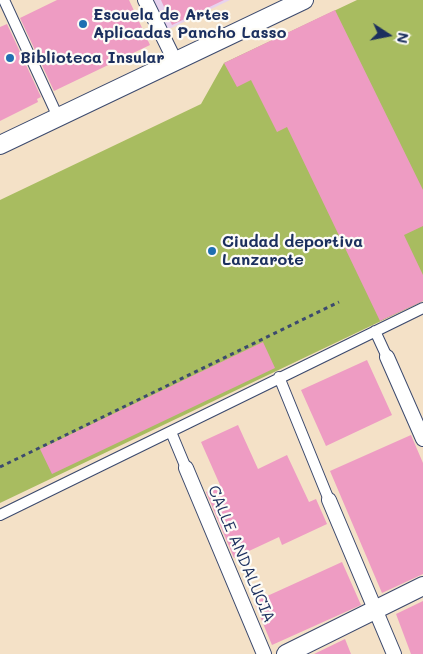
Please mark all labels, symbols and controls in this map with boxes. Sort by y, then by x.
place label: Escuela de Artes Aplicadas Pancho Lasso [93,5,286,43]
north arrow [363,10,413,60]
marker: Escuela de Artes Aplicadas Pancho Lasso [77,18,89,30]
text: N [393,31,414,45]
place label: Biblioteca Insular [20,48,165,68]
marker: Biblioteca Insular [4,52,16,64]
place label: Ciudad deportiva Lanzarote [222,232,363,270]
marker: Ciudad deportiva Lanzarote [206,245,218,257]
street label: CALLE ANDALUCIA [203,483,279,625]

